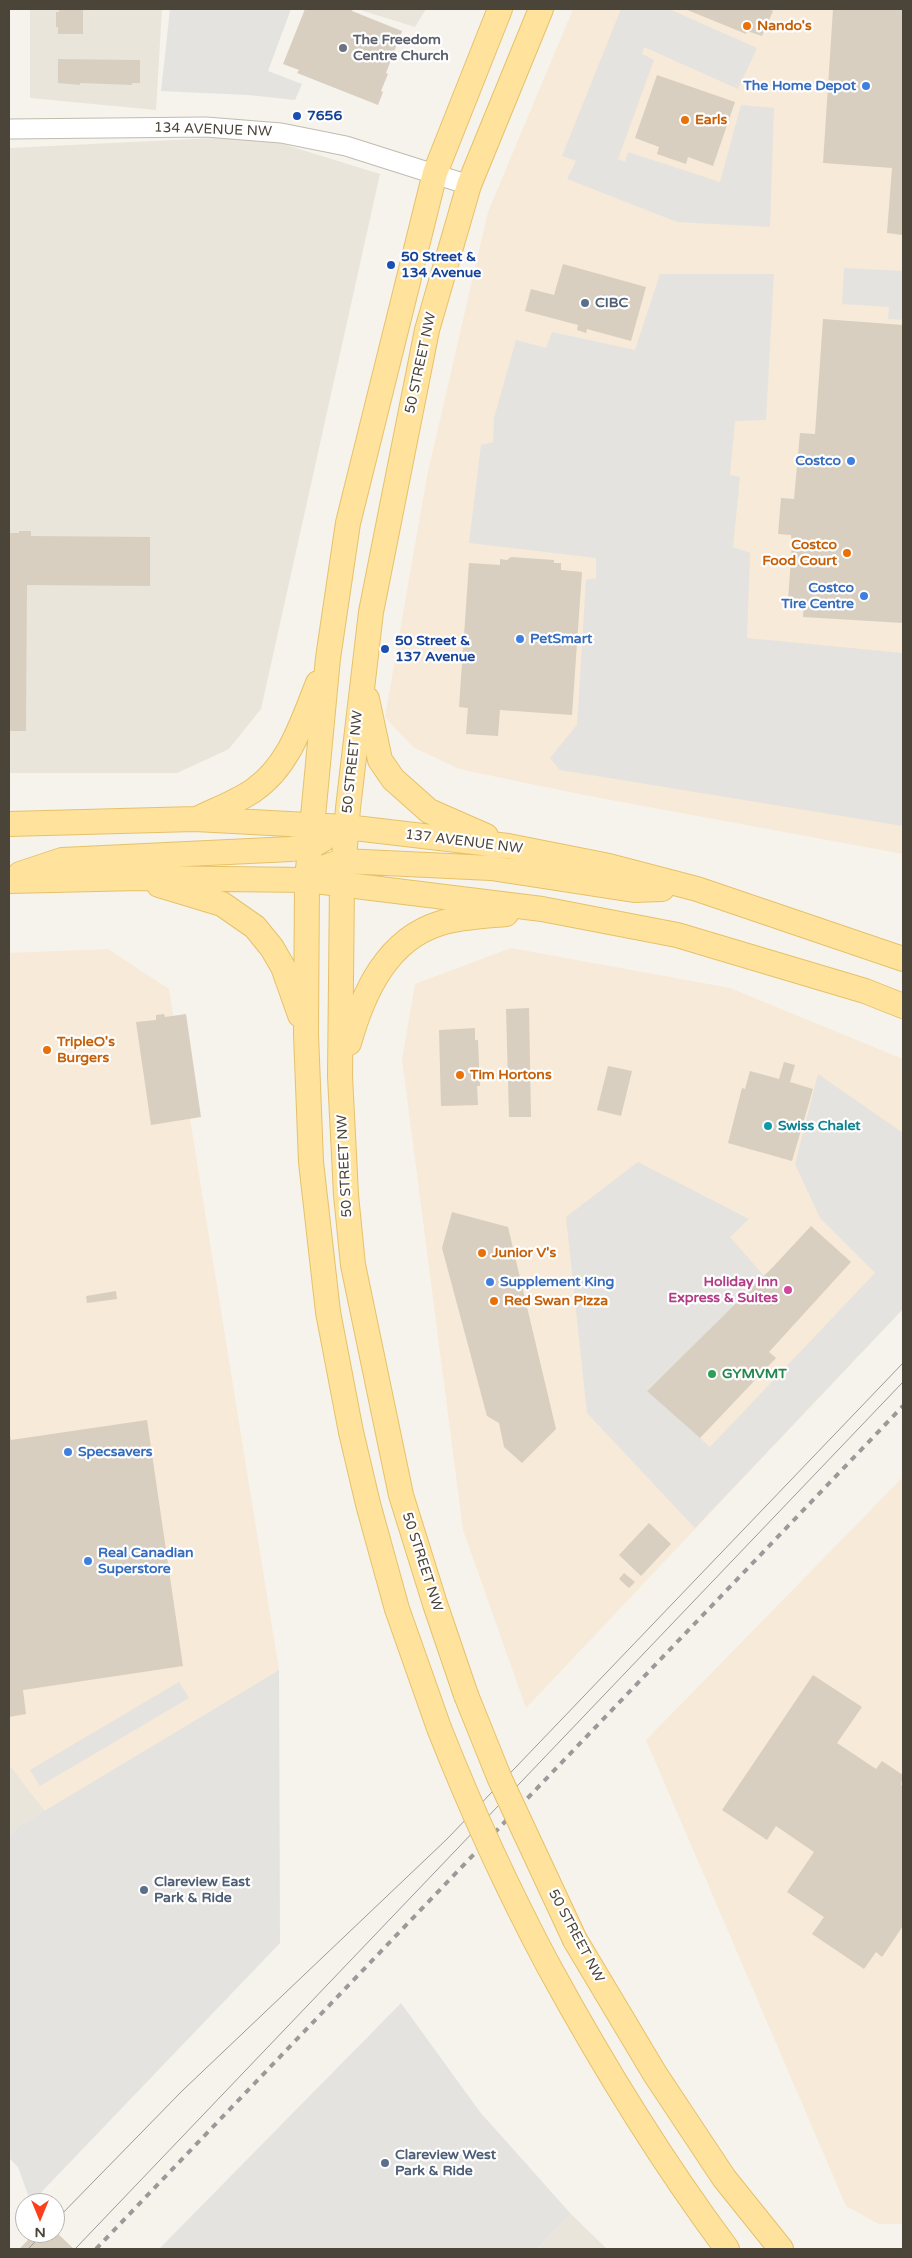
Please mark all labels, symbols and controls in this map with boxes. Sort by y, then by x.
place label: Nando's [757,18,812,34]
marker: Nando's [741,20,753,32]
place label: The Freedom Centre Church [353,32,449,64]
marker: The Freedom Centre Church [337,42,349,54]
place label: The Home Depot [743,78,856,94]
marker: The Home Depot [860,80,872,92]
place label: 7656 [307,108,342,124]
marker: 7656 [291,110,303,122]
place label: Earls [695,112,727,128]
marker: Earls [679,114,691,126]
street label: 134 AVENUE NW [154,120,272,140]
place label: 50 Street & 134 Avenue [401,249,481,282]
marker: 50 Street & 134 Avenue [385,259,397,271]
place label: CIBC [595,295,628,311]
marker: CIBC [579,297,591,309]
street label: 50 STREET NW [402,311,440,415]
place label: Costco [795,453,841,469]
marker: Costco [845,455,857,467]
place label: Costco Food Court [762,537,837,570]
marker: Costco Food Court [841,547,853,559]
place label: Costco Tire Centre [781,580,854,612]
marker: Costco Tire Centre [858,590,870,602]
place label: PetSmart [530,631,592,647]
place label: 50 Street & 137 Avenue [395,633,475,666]
marker: PetSmart [514,633,526,645]
marker: 50 Street & 137 Avenue [379,643,391,655]
street label: 50 STREET NW [339,710,367,814]
street label: 137 AVENUE NW [404,826,524,858]
place label: TripleO's Burgers [57,1034,115,1066]
marker: TripleO's Burgers [41,1044,53,1056]
place label: Tim Hortons [470,1067,552,1083]
marker: Tim Hortons [454,1069,466,1081]
street label: 50 STREET NW [334,1114,356,1218]
place label: Swiss Chalet [778,1118,861,1134]
marker: Swiss Chalet [762,1120,774,1132]
place label: Junior V's [492,1245,556,1261]
marker: Junior V's [476,1247,488,1259]
place label: Supplement King [500,1274,614,1290]
place label: Holiday Inn Express & Suites [668,1274,778,1306]
marker: Supplement King [484,1276,496,1288]
marker: Holiday Inn Express & Suites [782,1284,794,1296]
place label: Red Swan Pizza [504,1293,608,1309]
marker: Red Swan Pizza [488,1295,500,1307]
place label: GYMVMT [722,1366,787,1382]
marker: GYMVMT [706,1368,718,1380]
place label: Specsavers [78,1444,153,1460]
marker: Specsavers [62,1446,74,1458]
street label: 50 STREET NW [398,1510,446,1614]
place label: Real Canadian Superstore [98,1545,194,1578]
marker: Real Canadian Superstore [82,1555,94,1567]
place label: Clareview East Park & Ride [154,1874,250,1906]
marker: Clareview East Park & Ride [138,1884,150,1896]
street label: 50 STREET NW [544,1886,608,1986]
place label: Clareview West Park & Ride [395,2147,496,2180]
marker: Clareview West Park & Ride [379,2157,391,2169]
north arrow [15,2193,65,2243]
text: N [34,2224,46,2241]

